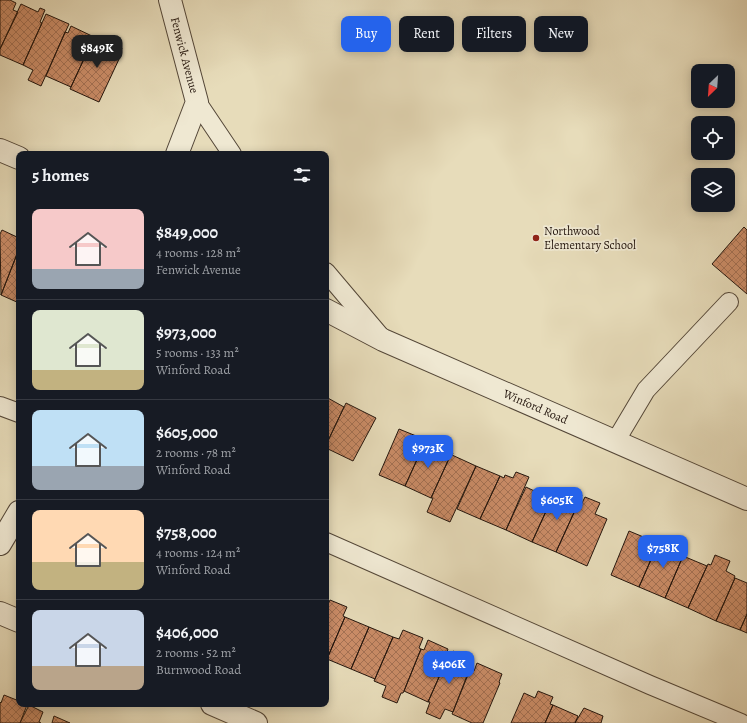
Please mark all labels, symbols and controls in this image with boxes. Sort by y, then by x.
street label: Fenwick Avenue [167,15,202,95]
chip: Buy [341,16,391,52]
chip: Rent [399,16,454,52]
chip: Filters [462,16,526,52]
chip: New [534,16,588,52]
pin: $849K [69,35,125,69]
text: $849K [81,39,113,56]
north arrow [691,64,735,108]
map controls [691,64,735,212]
button: locate [691,116,735,160]
text: 5 homes [32,164,89,187]
icon: filters [291,164,313,186]
button: layers [691,168,735,212]
text: $849,000 [156,221,218,244]
place label: Northwood Elementary School [544,223,636,253]
icon: home [64,225,112,273]
marker: Northwood Elementary School [531,233,541,243]
text: 4 rooms · 128 m² [156,244,241,261]
text: Fenwick Avenue [156,261,241,278]
text: $973,000 [156,321,217,344]
icon: home [64,326,112,374]
text: 5 rooms · 133 m² [156,344,239,361]
text: Winford Road [156,361,230,378]
street label: Winford Road [500,385,571,428]
text: $605,000 [156,421,218,444]
icon: home [64,426,112,474]
pin: $973K [400,435,456,469]
text: $973K [412,439,444,456]
text: 2 rooms · 78 m² [156,444,236,461]
text: Winford Road [156,461,230,478]
pin: $605K [529,487,585,521]
text: $605K [541,491,573,508]
text: $758,000 [156,521,217,544]
icon: home [64,526,112,574]
pin: $758K [635,535,691,569]
text: $758K [647,539,679,556]
text: 4 rooms · 124 m² [156,544,240,561]
text: Winford Road [156,561,230,578]
text: $406,000 [156,621,219,644]
icon: home [64,626,112,674]
text: 2 rooms · 52 m² [156,644,236,661]
pin: $406K [421,651,477,685]
text: $406K [432,655,466,672]
text: Burnwood Road [156,661,241,678]

